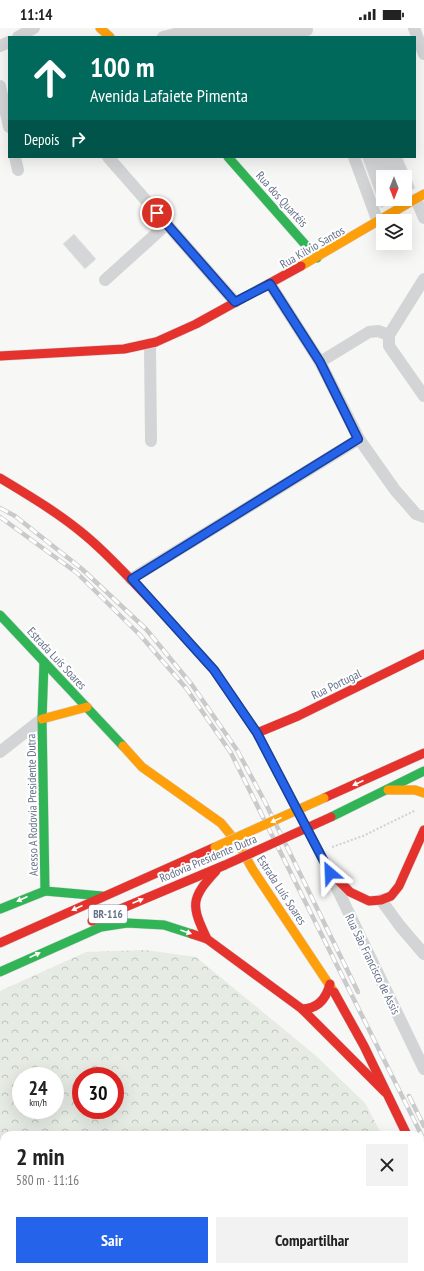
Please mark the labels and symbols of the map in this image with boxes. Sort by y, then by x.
street label: Rua dos Quartéis [253,168,311,230]
north arrow [376,170,412,206]
pin [140,196,174,230]
street label: Rua Kilvio Santos [277,222,347,272]
street label: Estrada Luís Soares [24,624,90,692]
street label: Rua Portugal [309,665,363,702]
street label: Acesso A Rodovia Presidente Dutra [23,734,41,876]
one-way arrow [352,780,364,786]
one-way arrow [270,817,281,823]
street label: Rodovia Presidente Dutra [157,831,259,885]
street label: Estrada Luís Soares [254,852,310,928]
position arrow [309,852,351,894]
one-way arrow [16,896,28,902]
one-way arrow [132,898,143,904]
one-way arrow [71,905,83,911]
road number: BR-116 [89,905,127,923]
street label: Rua São Francisco de Assis [342,911,404,1017]
one-way arrow [180,929,192,935]
one-way arrow [30,952,42,958]
speed limit sign: 30 [72,1067,124,1119]

